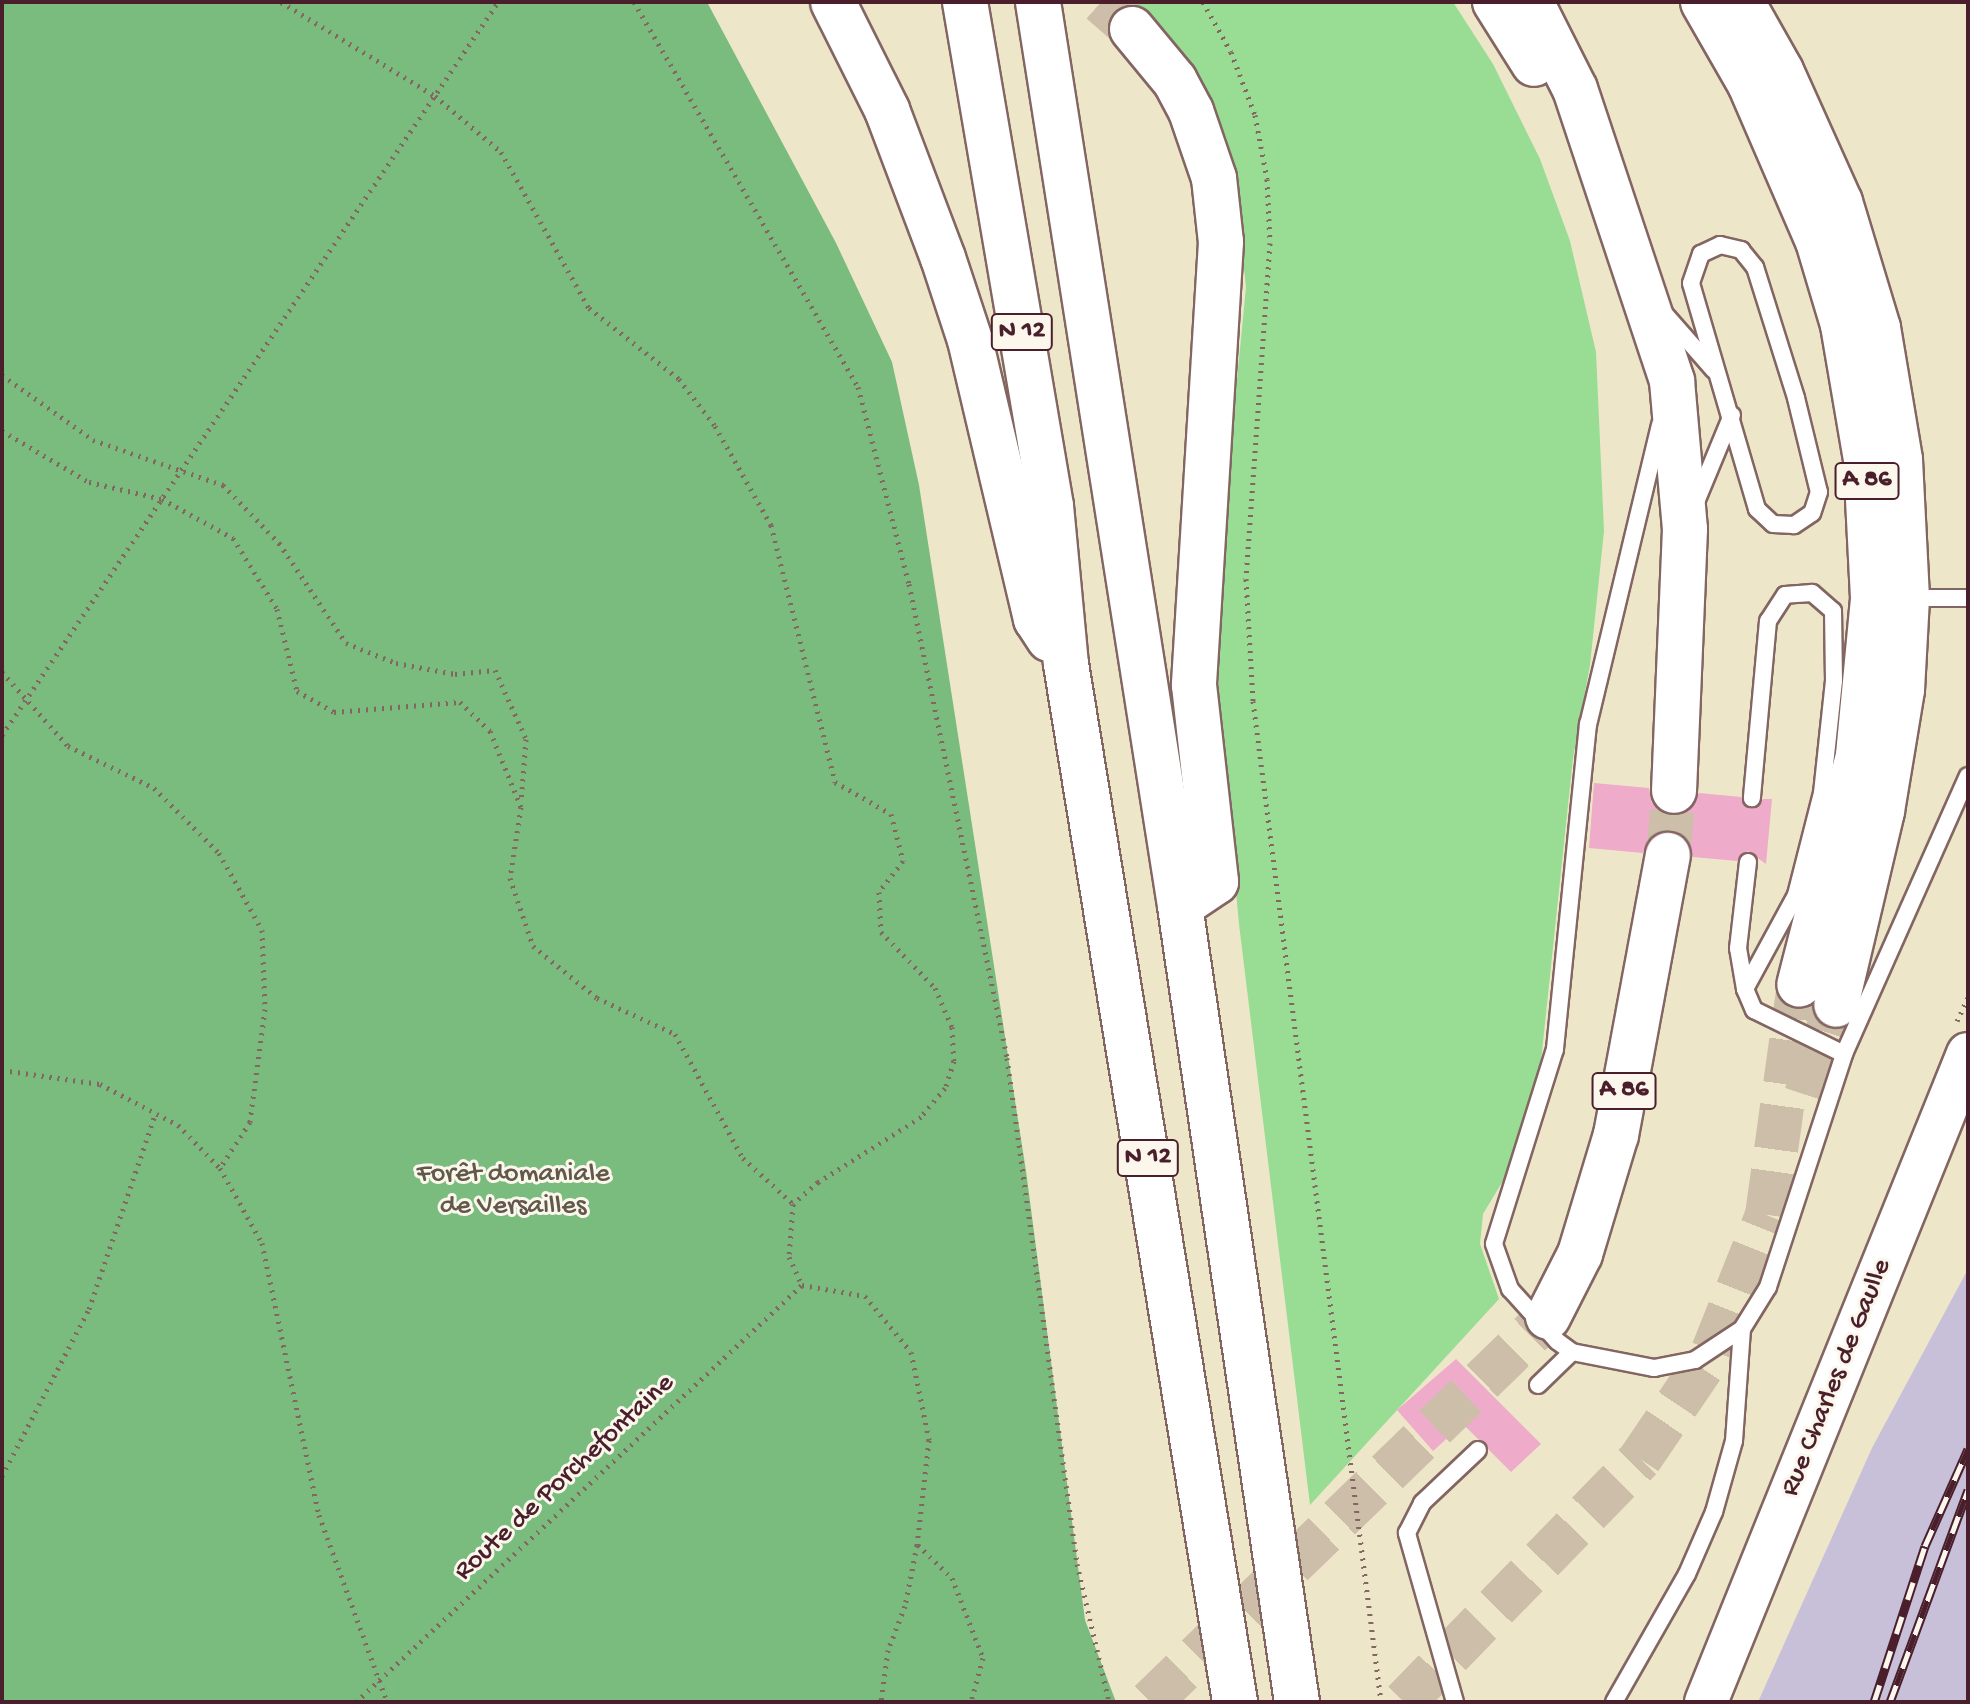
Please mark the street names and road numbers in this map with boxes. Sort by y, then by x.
road number: N 12 [990,310,1054,354]
road number: A 86 [1833,459,1901,503]
road number: A 86 [1590,1069,1658,1113]
road number: N 12 [1116,1136,1180,1180]
street label: Rue Charles de Gaulle [1774,1255,1900,1501]
street label: Route de Porchefontaine [448,1367,682,1589]

